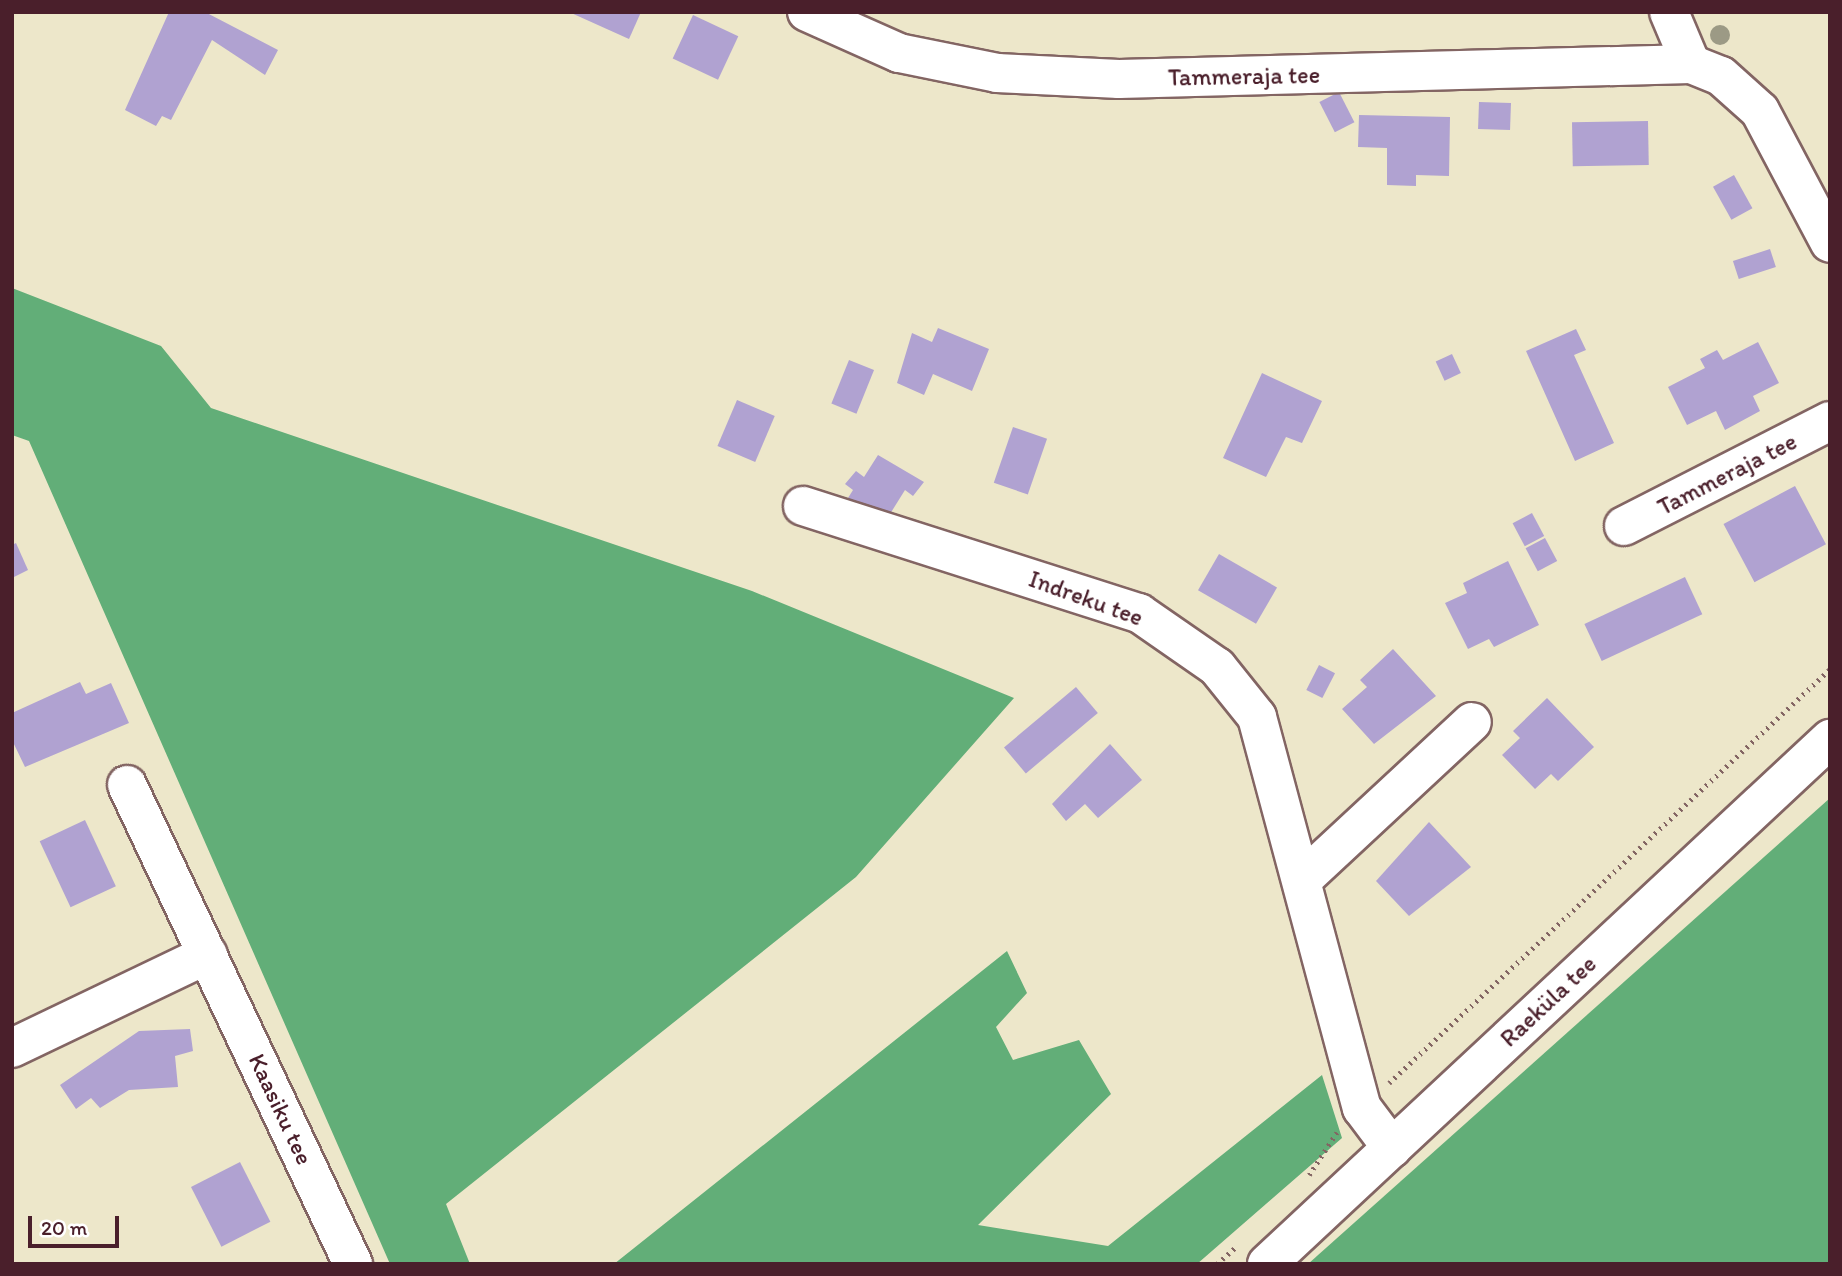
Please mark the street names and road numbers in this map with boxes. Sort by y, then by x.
street label: Tammeraja tee [1168,60,1320,92]
street label: Tammeraja tee [1653,427,1801,521]
street label: Indreku tee [1025,564,1147,632]
street label: Raeküla tee [1494,949,1602,1053]
street label: Kaasiku tee [243,1049,319,1169]

